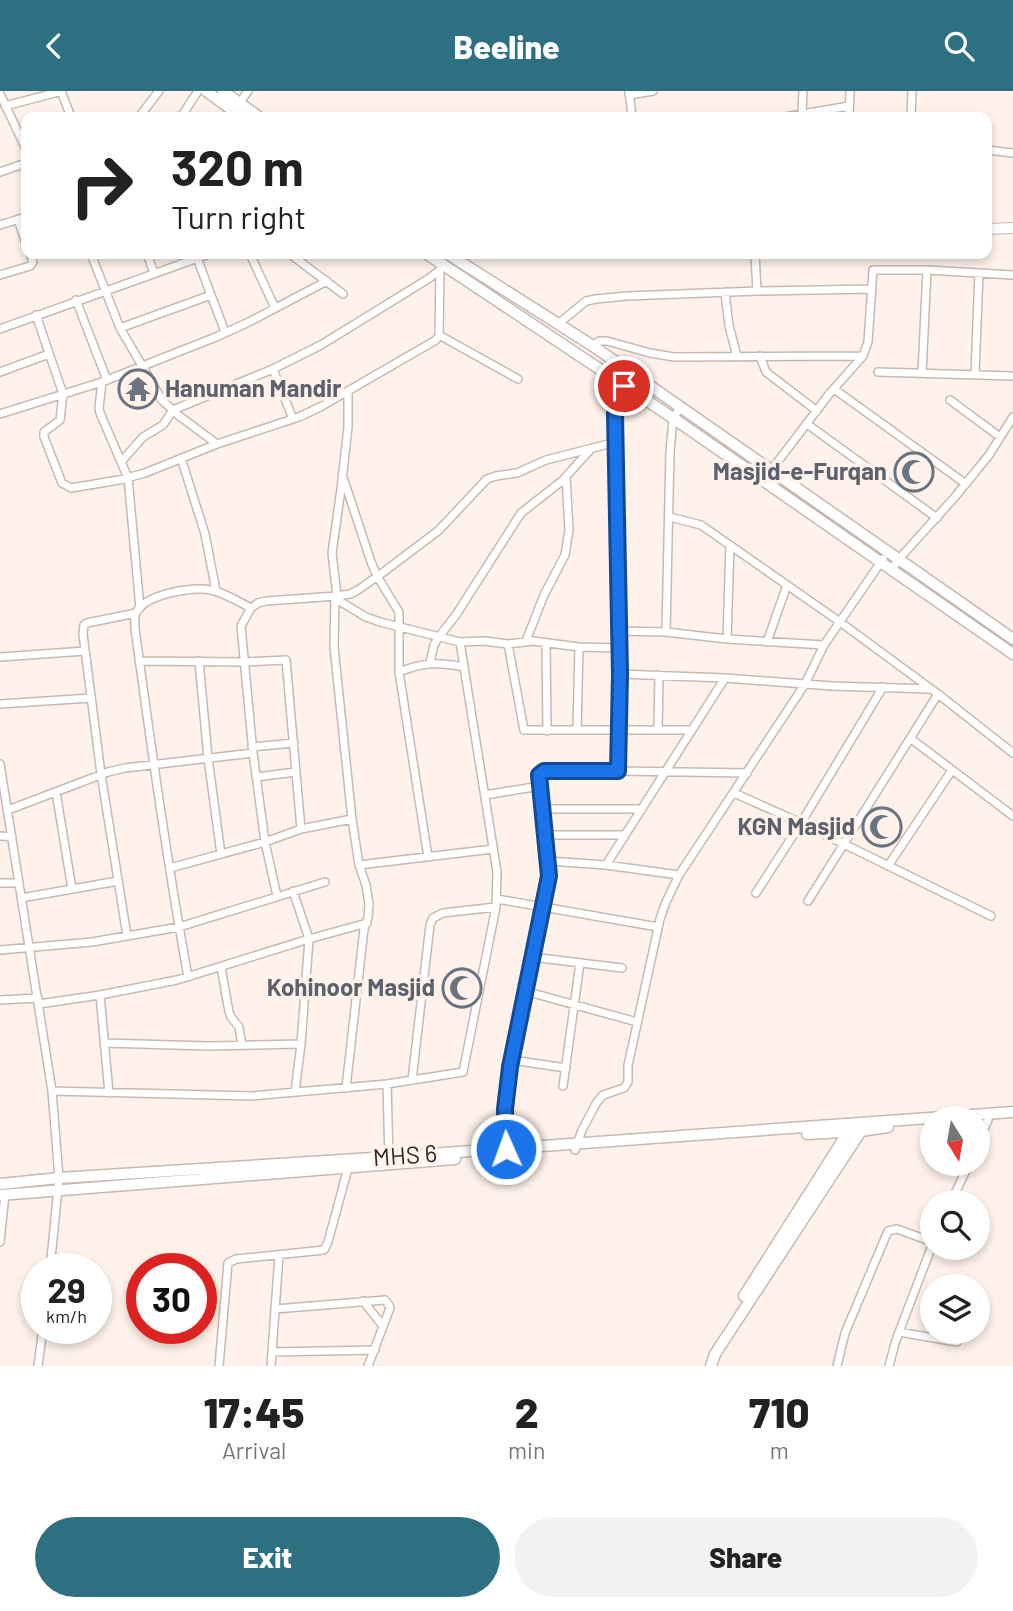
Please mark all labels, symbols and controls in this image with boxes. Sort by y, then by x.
icon: back [35,27,73,65]
text: Beeline [453,27,560,65]
icon: search [940,27,978,65]
text: 320 m [171,137,304,196]
icon: right [56,140,147,231]
text: Turn right [171,197,306,235]
pin [594,356,654,416]
icon: arrive [605,367,643,405]
temple icon: Hanuman Mandir [117,368,159,410]
place label: Hanuman Mandir [165,373,341,402]
mosque icon: Masjid-e-Furqan [893,451,935,493]
place label: Masjid-e-Furqan [713,456,887,485]
mosque icon: KGN Masjid [861,806,903,848]
place label: KGN Masjid [738,811,855,840]
mosque icon: Kohinoor Masjid [441,967,483,1009]
place label: Kohinoor Masjid [267,972,435,1001]
north arrow [920,1106,990,1176]
map controls [920,1106,990,1344]
position arrow [469,1112,543,1186]
street label: MHS 6 [372,1138,438,1171]
button: search [920,1190,990,1260]
speed limit sign: 30 [126,1253,217,1344]
text: 29 [47,1268,86,1310]
button: layers [920,1274,990,1344]
text: km/h [46,1305,87,1327]
text: 17:45 [204,1386,305,1436]
text: 2 [515,1386,539,1436]
text: 710 [749,1386,809,1436]
text: Arrival [222,1436,286,1464]
text: min [508,1436,545,1464]
text: m [770,1436,789,1464]
button: Exit [35,1517,500,1597]
button: Share [514,1517,978,1597]

